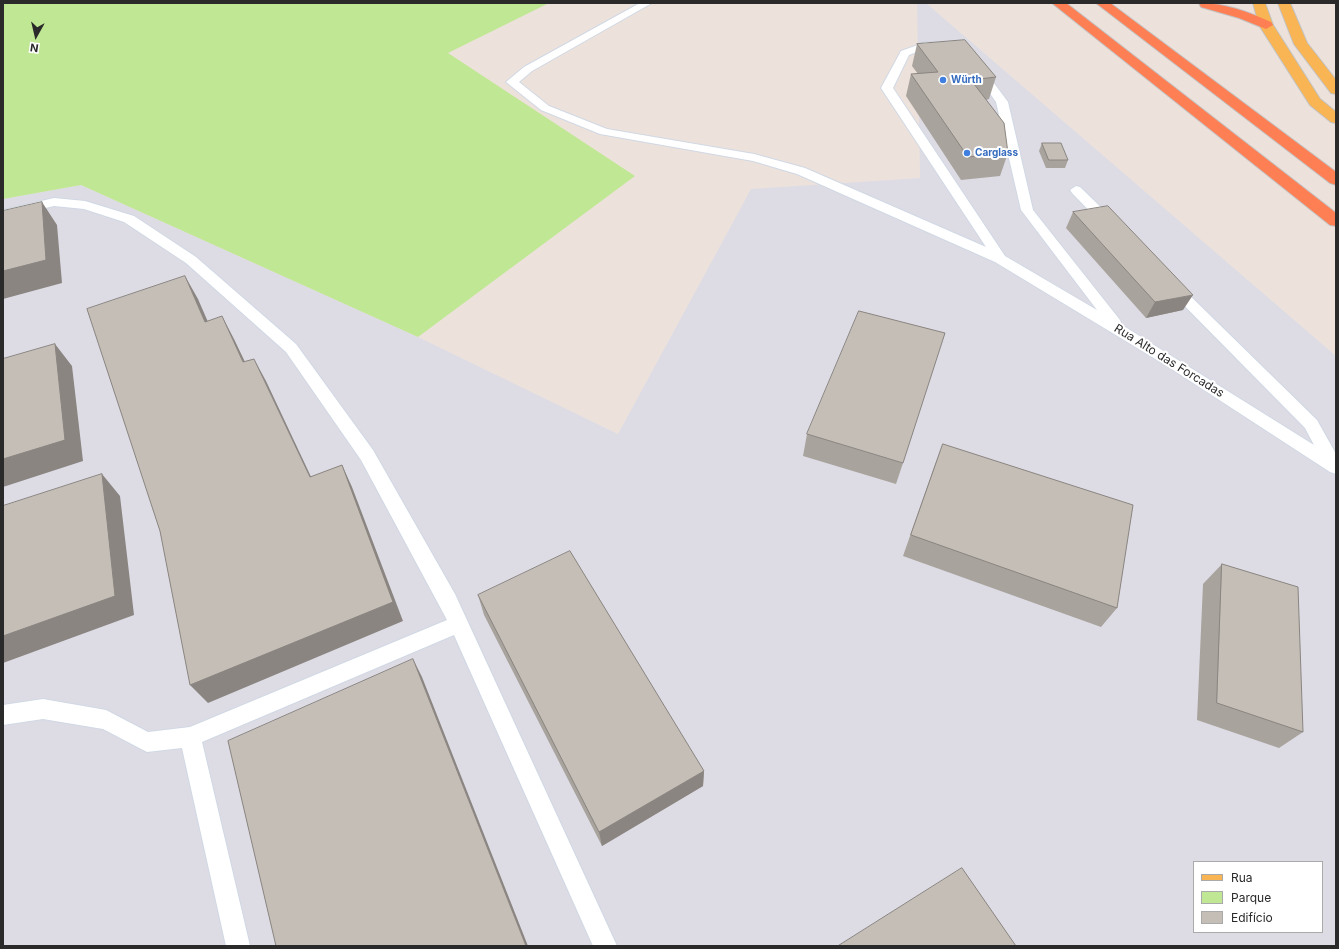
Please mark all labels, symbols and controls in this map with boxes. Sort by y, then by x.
north arrow [16,16,56,56]
text: N [29,40,39,55]
place label: Würth [951,74,982,86]
marker: Würth [938,75,948,85]
place label: Carglass [975,147,1018,159]
marker: Carglass [962,148,972,158]
street label: Rua Alto das Forcadas [1111,321,1227,401]
legend [1193,861,1323,933]
text: Rua [1231,870,1253,885]
text: Parque [1231,890,1271,905]
text: Edifício [1231,910,1273,925]

